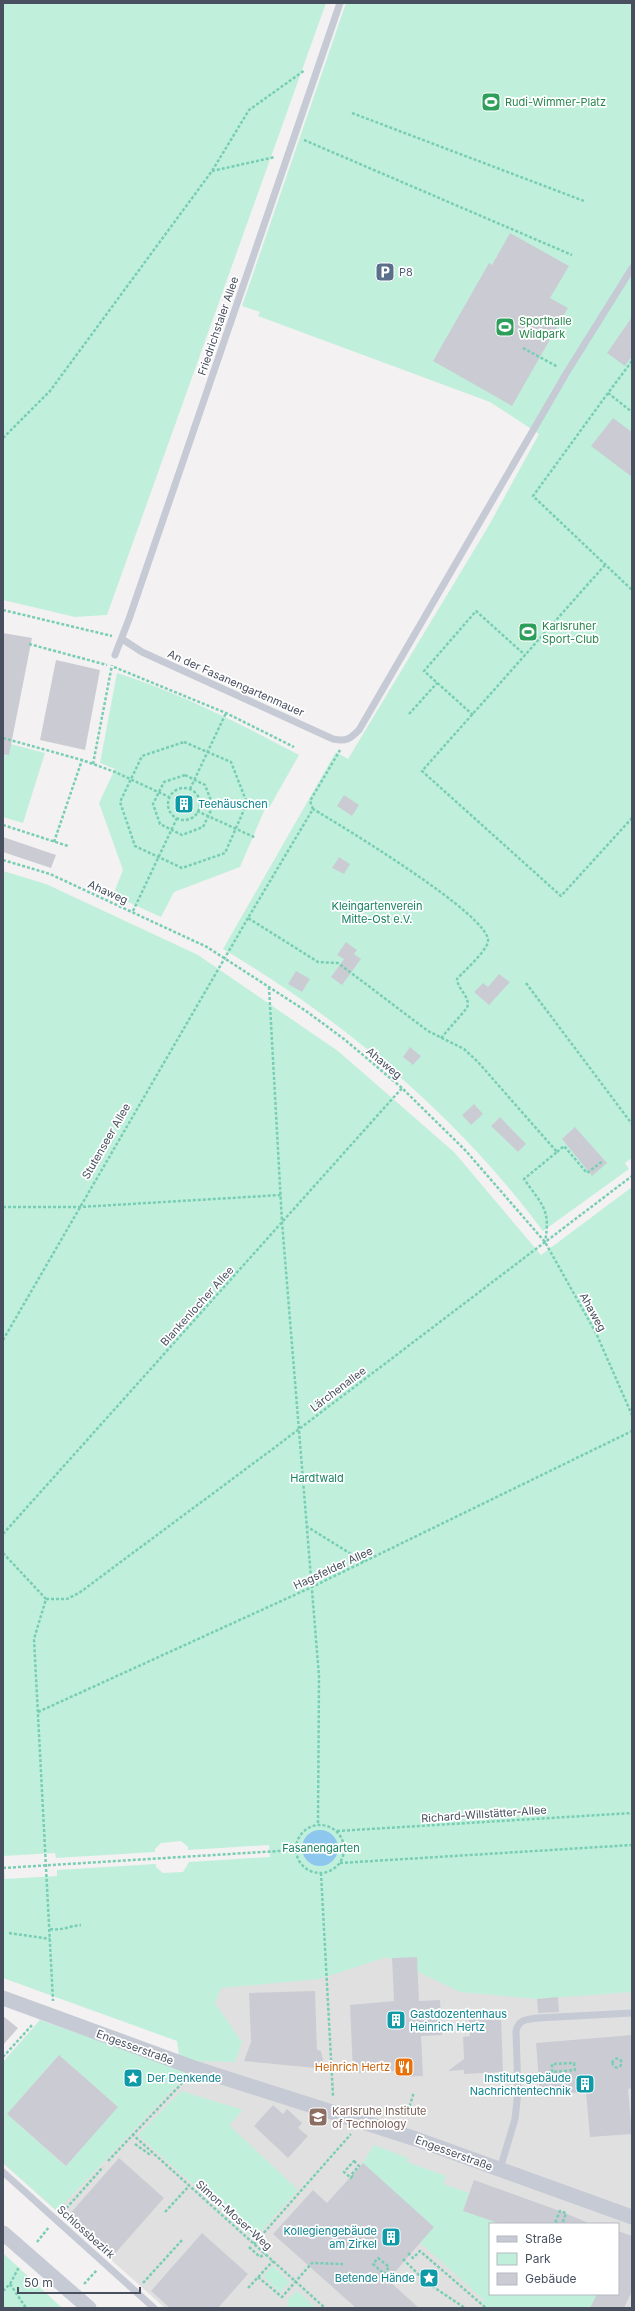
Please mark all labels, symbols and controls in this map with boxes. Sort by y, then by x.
sports icon: Rudi-Wimmer-Platz [480,91,502,113]
place label: Rudi-Wimmer-Platz [505,95,606,109]
parking icon: P8 [374,261,396,283]
place label: P8 [399,265,413,279]
street label: Friedrichstaler Allee [194,275,242,377]
place label: Sporthalle Wildpark [519,314,572,341]
sports icon: Sporthalle Wildpark [494,316,516,338]
place label: Karlsruher Sport-Club [542,619,599,646]
sports icon: Karlsruher Sport-Club [517,621,539,643]
street label: An der Fasanengartenmauer [166,647,306,719]
building icon: Teehäuschen [173,793,195,815]
place label: Teehäuschen [198,797,268,811]
street label: Ahaweg [86,877,130,907]
park label: Kleingartenverein Mitte-Ost e.V. [331,899,423,926]
street label: Ahaweg [363,1044,405,1082]
street label: Stutenseer Allee [79,1101,133,1181]
street label: Blankenlocher Allee [157,1263,237,1349]
street label: Ahaweg [577,1290,609,1334]
street label: Lärchenallee [307,1363,369,1415]
park label: Hardtwald [290,1471,344,1485]
street label: Hagsfelder Allee [291,1544,375,1592]
street label: Richard-Willstätter-Allee [421,1803,547,1825]
park label: Fasanengarten [282,1841,360,1855]
place label: Gastdozentenhaus Heinrich Hertz [410,2007,507,2034]
building icon: Gastdozentenhaus Heinrich Hertz [385,2009,407,2031]
street label: Engesserstraße [94,2027,176,2067]
restaurant icon: Heinrich Hertz [393,2056,415,2078]
place label: Heinrich Hertz [315,2060,390,2074]
place icon: Der Denkende [122,2067,144,2089]
place label: Der Denkende [147,2071,221,2085]
place label: Institutsgebäude Nachrichtentechnik [470,2071,571,2098]
building icon: Institutsgebäude Nachrichtentechnik [574,2073,596,2095]
place label: Karlsruhe Institute of Technology [332,2104,427,2131]
school or university icon: Karlsruhe Institute of Technology [307,2106,329,2128]
street label: Engesserstraße [413,2133,495,2173]
street label: Simon-Moser-Weg [193,2177,275,2253]
street label: Schlossbezirk [54,2202,118,2262]
legend [489,2223,619,2295]
place label: Kollegiengebäude am Zirkel [284,2224,377,2251]
building icon: Kollegiengebäude am Zirkel [380,2226,402,2248]
text: Straße [525,2231,562,2246]
text: Park [525,2251,551,2266]
place icon: Betende Hände [418,2267,440,2289]
scale bar [18,2269,140,2295]
place label: Betende Hände [335,2271,415,2285]
text: Gebäude [525,2271,577,2286]
text: 50 m [24,2275,53,2290]

